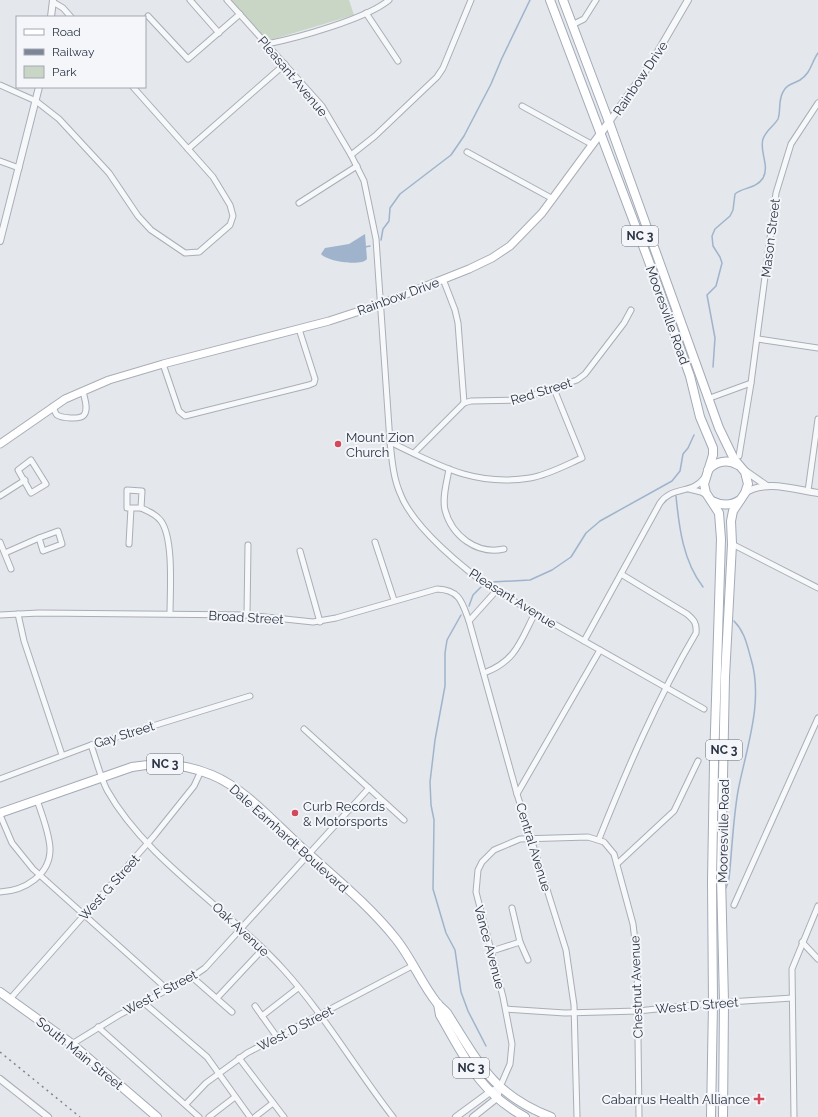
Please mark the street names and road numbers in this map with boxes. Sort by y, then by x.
street label: Pleasant Avenue [255,33,331,120]
street label: Rainbow Drive [610,38,671,118]
street label: Mason Street [758,197,783,278]
road number: NC 3 [622,226,658,246]
street label: Mooresville Road [643,264,692,367]
street label: Rainbow Drive [355,275,441,318]
street label: Red Street [509,375,574,408]
street label: Pleasant Avenue [466,566,559,631]
street label: Broad Street [208,608,285,627]
street label: Gay Street [92,718,157,751]
road number: NC 3 [706,740,742,760]
road number: NC 3 [147,754,183,774]
street label: Mooresville Road [715,779,732,883]
street label: Dale Earnhardt Boulevard [226,781,351,896]
street label: Central Avenue [513,801,554,894]
street label: West G Street [76,851,143,923]
street label: Oak Avenue [209,899,272,960]
street label: Vance Avenue [471,904,508,991]
street label: Chestnut Avenue [627,935,646,1039]
street label: West F Street [121,967,200,1018]
street label: West D Street [655,994,740,1017]
street label: West D Street [255,1003,336,1054]
street label: South Main Street [33,1014,126,1093]
road number: NC 3 [453,1058,489,1078]

